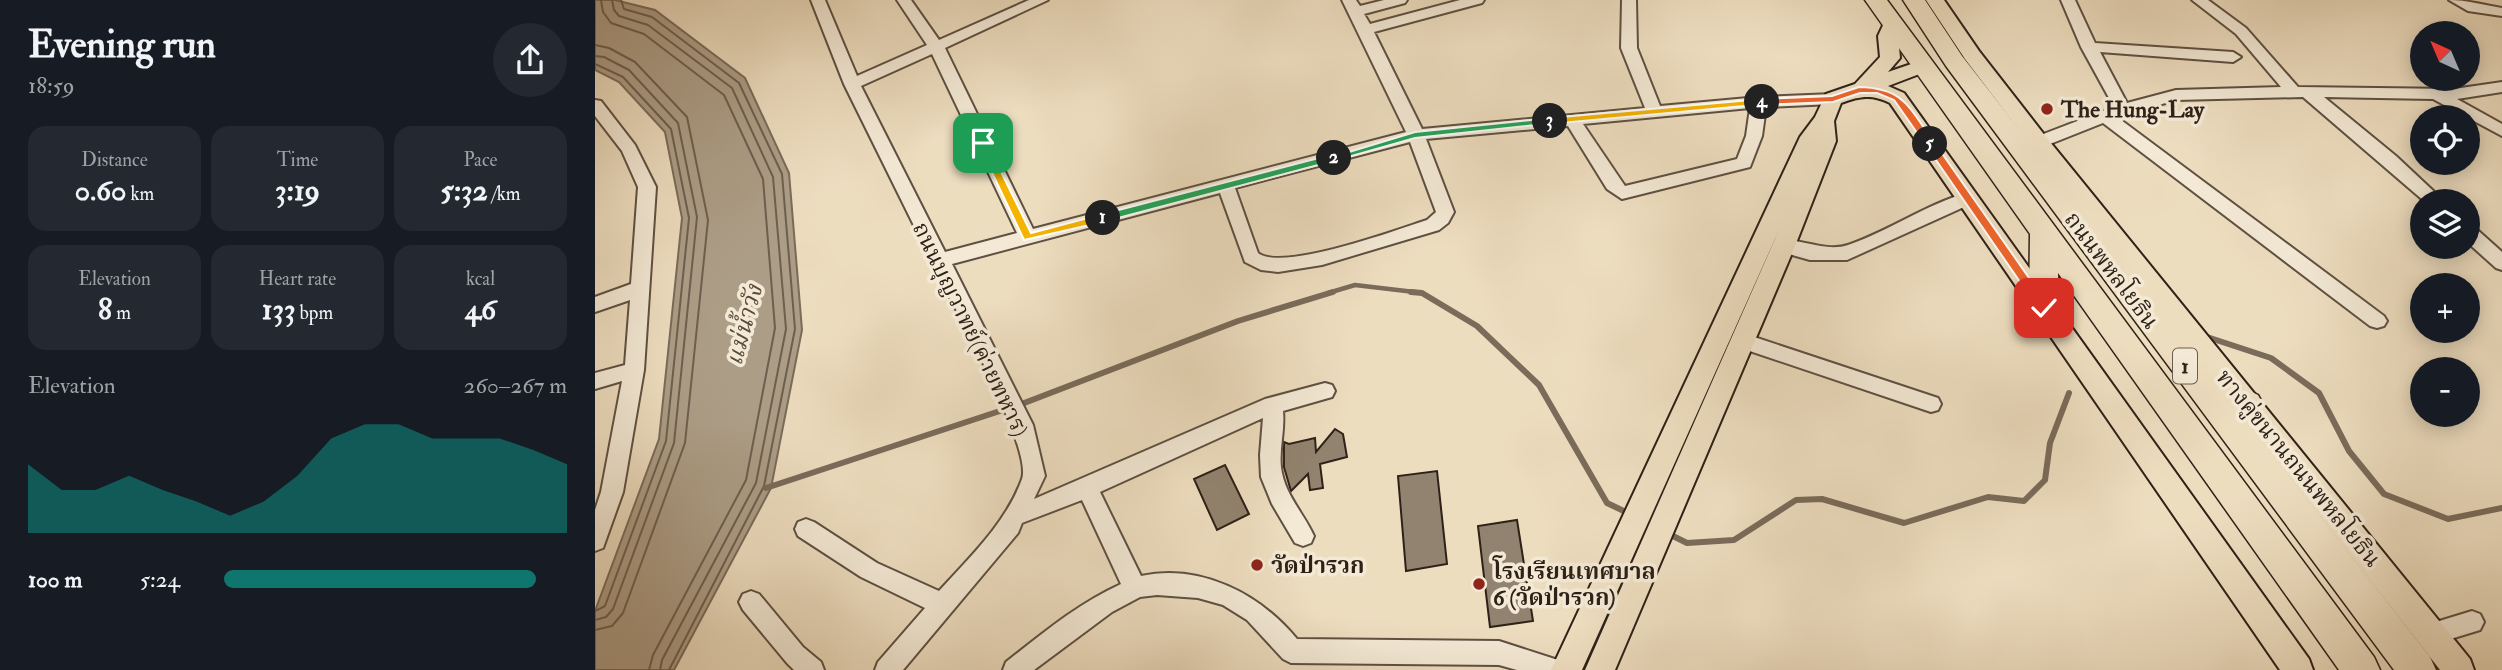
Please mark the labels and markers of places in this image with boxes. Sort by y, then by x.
pin: 4 [1745,84,1779,119]
place label: The Hung-Lay [2060,95,2205,125]
marker: The Hung-Lay [2039,101,2055,117]
pin: 3 [1532,104,1567,138]
pin [953,113,1013,173]
pin: 5 [1913,127,1947,162]
pin: 2 [1317,140,1351,176]
pin: 1 [1085,200,1121,235]
pin [2014,278,2074,338]
place label: วัดป่ารวก [1271,551,1364,580]
place label: โรงเรียนเทศบาล 6 (วัดป่ารวก) [1492,555,1656,612]
marker: วัดป่ารวก [1249,557,1265,573]
marker: โรงเรียนเทศบาล 6 (วัดป่ารวก) [1471,576,1487,592]

